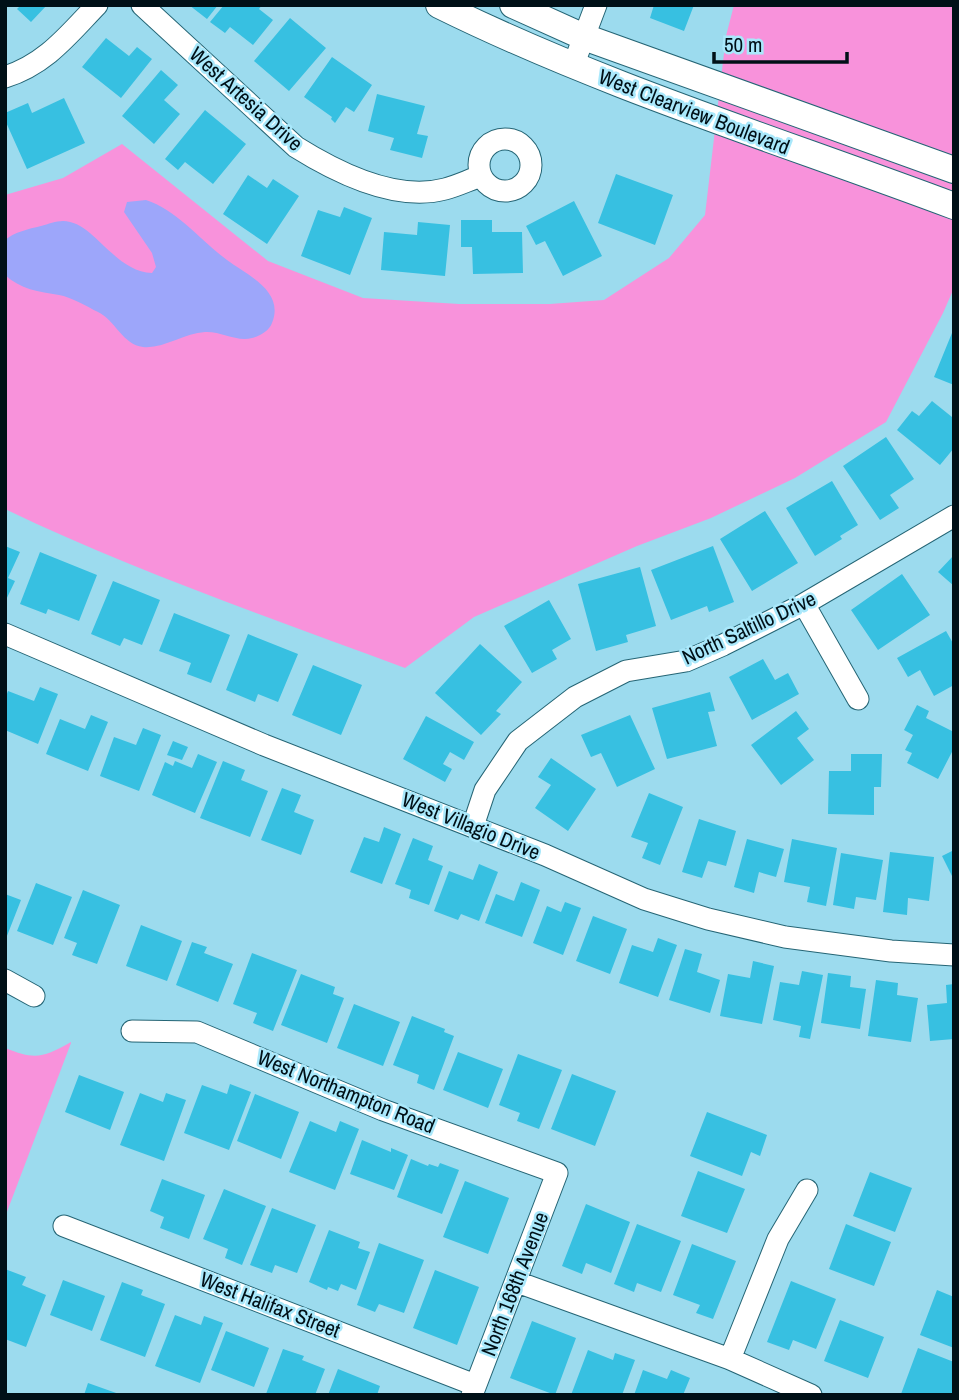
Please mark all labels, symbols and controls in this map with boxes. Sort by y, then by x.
scale bar [714,21,847,65]
text: 50 m [724,30,762,59]
street label: West Artesia Drive [183,40,309,157]
street label: West Clearview Boulevard [594,62,794,161]
street label: North Saltillo Drive [677,584,820,671]
street label: West Villagio Drive [398,785,545,866]
street label: West Northampton Road [253,1043,439,1140]
street label: North 168th Avenue [474,1208,555,1360]
street label: West Halifax Street [196,1264,345,1345]

